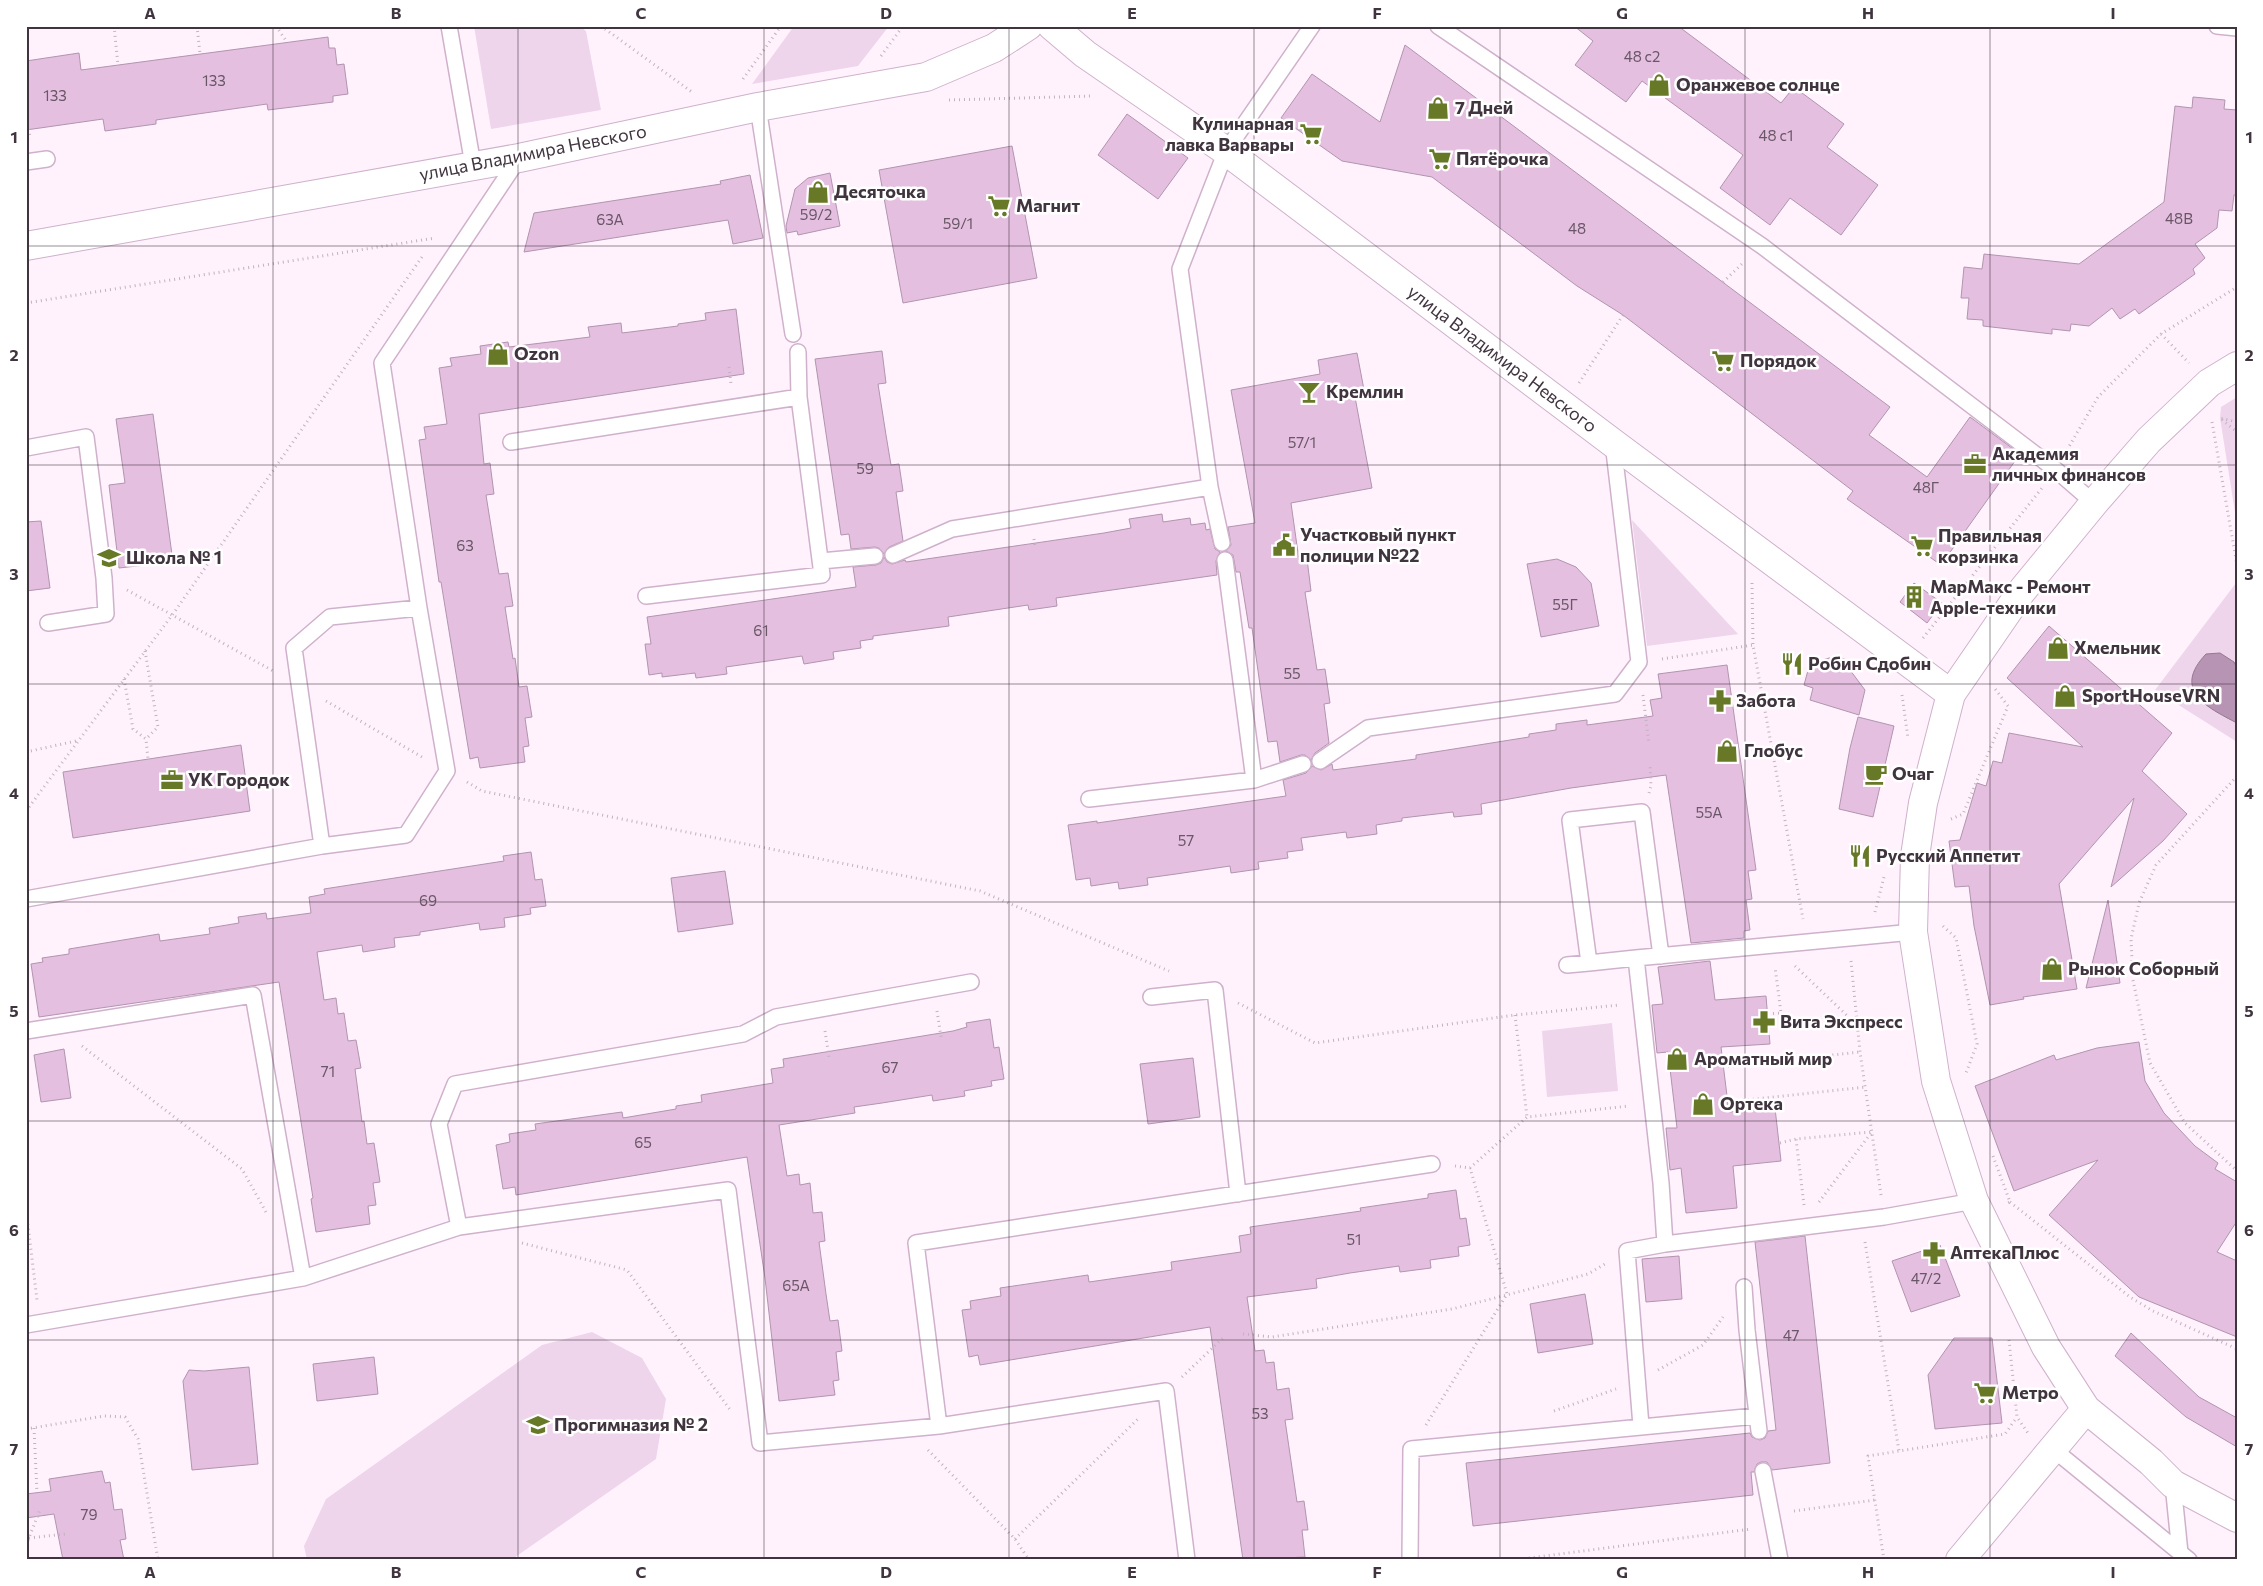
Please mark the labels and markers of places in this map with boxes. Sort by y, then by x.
shop icon: Оранжевое солнце [1646,72,1672,98]
place label: Оранжевое солнце [1676,73,1840,95]
shop icon: 7 Дней [1425,95,1451,121]
place label: 7 Дней [1455,96,1513,118]
place label: Кулинарная лавка Варвары [1165,112,1294,155]
supermarket icon: Кулинарная лавка Варвары [1298,121,1324,147]
supermarket icon: Пятёрочка [1427,146,1453,172]
place label: Пятёрочка [1456,147,1548,169]
shop icon: Десяточка [805,179,831,205]
place label: Десяточка [834,180,926,202]
supermarket icon: Магнит [986,193,1012,219]
place label: Магнит [1016,194,1080,216]
shop icon: Ozon [485,341,511,367]
place label: Ozon [514,342,559,364]
supermarket icon: Порядок [1710,348,1736,374]
place label: Порядок [1740,349,1818,371]
bar icon: Кремлин [1296,379,1322,405]
place label: Кремлин [1326,380,1404,402]
place label: Академия личных финансов [1992,442,2146,485]
office icon: Академия личных финансов [1962,451,1988,477]
place label: Участковый пункт полиции №22 [1300,523,1457,566]
place label: Правильная корзинка [1938,524,2042,567]
public building icon: Участковый пункт полиции №22 [1271,532,1297,558]
supermarket icon: Правильная корзинка [1909,533,1935,559]
school or university icon: Школа № 1 [96,545,122,571]
place label: Школа № 1 [126,546,222,568]
place label: МарМакс - Ремонт Apple-техники [1930,575,2091,618]
building icon: МарМакс - Ремонт Apple-техники [1901,584,1927,610]
shop icon: Хмельник [2045,635,2071,661]
place label: Хмельник [2074,636,2162,658]
restaurant icon: Робин Сдобин [1779,651,1805,677]
place label: Робин Сдобин [1808,652,1931,674]
shop icon: SportHouseVRN [2052,683,2078,709]
place label: SportHouseVRN [2082,684,2220,706]
pharmacy icon: Забота [1707,688,1733,714]
place label: Забота [1736,689,1796,711]
shop icon: Глобус [1714,738,1740,764]
place label: Глобус [1744,739,1803,761]
cafe icon: Очаг [1863,761,1889,787]
place label: Очаг [1892,762,1934,784]
office icon: УК Городок [159,767,185,793]
place label: УК Городок [188,768,291,790]
restaurant icon: Русский Аппетит [1847,843,1873,869]
place label: Русский Аппетит [1876,844,2021,866]
shop icon: Рынок Соборный [2039,956,2065,982]
place label: Рынок Соборный [2068,957,2219,979]
pharmacy icon: Вита Экспресс [1751,1009,1777,1035]
place label: Вита Экспресс [1780,1010,1903,1032]
shop icon: Ароматный мир [1664,1046,1690,1072]
place label: Ароматный мир [1694,1047,1832,1069]
shop icon: Ортека [1690,1091,1716,1117]
place label: Ортека [1720,1092,1783,1114]
pharmacy icon: АптекаПлюс [1921,1240,1947,1266]
place label: АптекаПлюс [1950,1241,2059,1263]
supermarket icon: Метро [1972,1380,1998,1406]
place label: Метро [2002,1381,2059,1403]
school or university icon: Прогимназия № 2 [525,1412,551,1438]
place label: Прогимназия № 2 [554,1413,708,1435]

